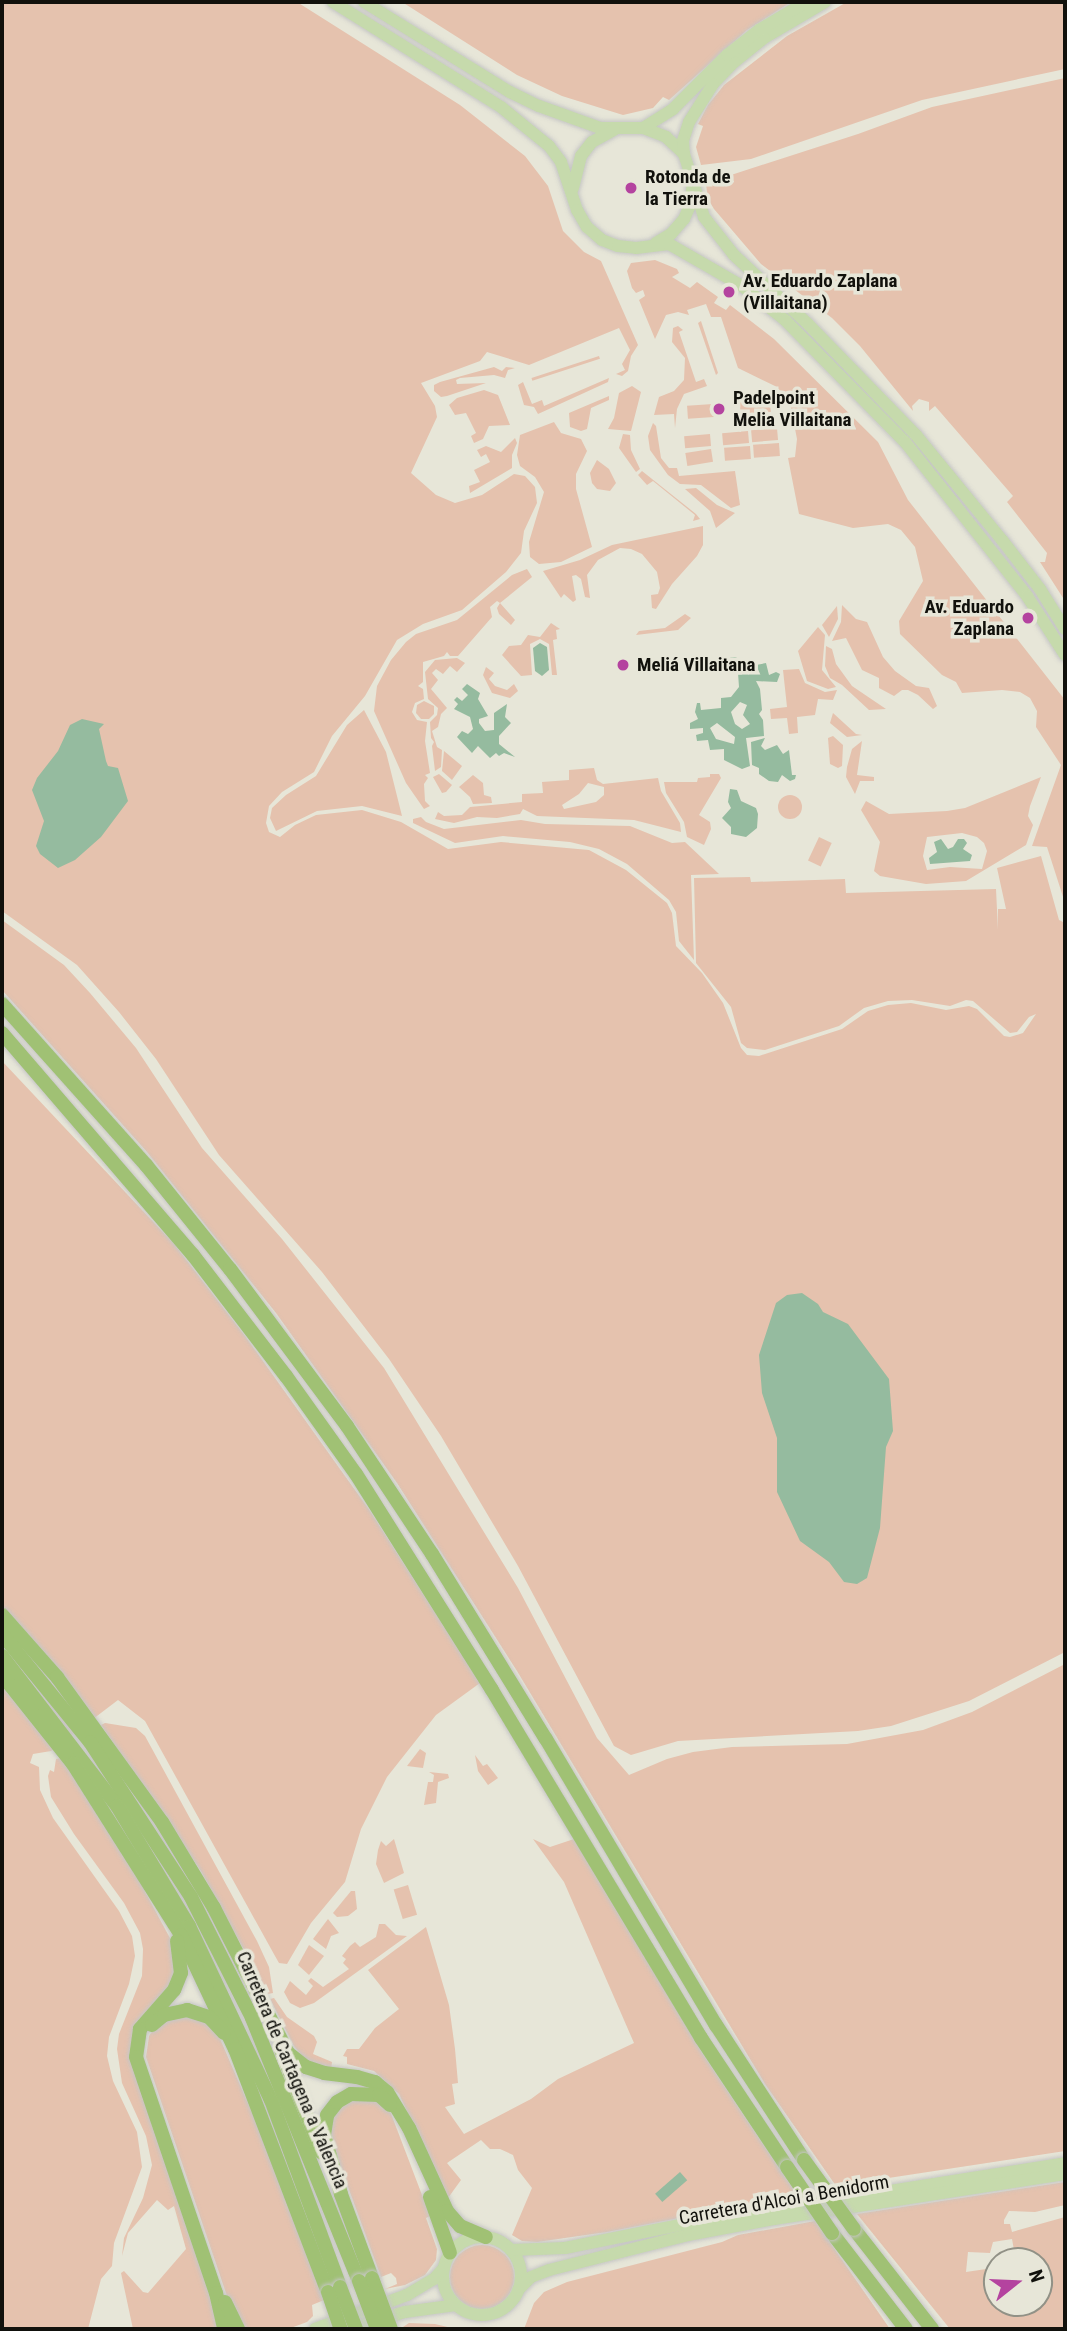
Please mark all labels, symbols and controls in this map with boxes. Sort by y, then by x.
place label: Rotonda de la Tierra [645,166,731,210]
marker: Rotonda de la Tierra [623,180,639,196]
place label: Av. Eduardo Zaplana (Villaitana) [743,270,897,314]
marker: Av. Eduardo Zaplana (Villaitana) [721,284,737,300]
place label: Padelpoint Melia Villaitana [733,387,852,431]
marker: Padelpoint Melia Villaitana [711,401,727,417]
place label: Av. Eduardo Zaplana [924,596,1014,640]
marker: Av. Eduardo Zaplana [1020,610,1036,626]
place label: Meliá Villaitana [637,654,756,676]
marker: Meliá Villaitana [615,657,631,673]
street label: Carretera de Cartagena a Valencia [232,1948,352,2192]
street label: Carretera d'Alcoi a Benidorm [677,2170,891,2230]
north arrow [983,2247,1053,2317]
text: N [1024,2267,1049,2285]

